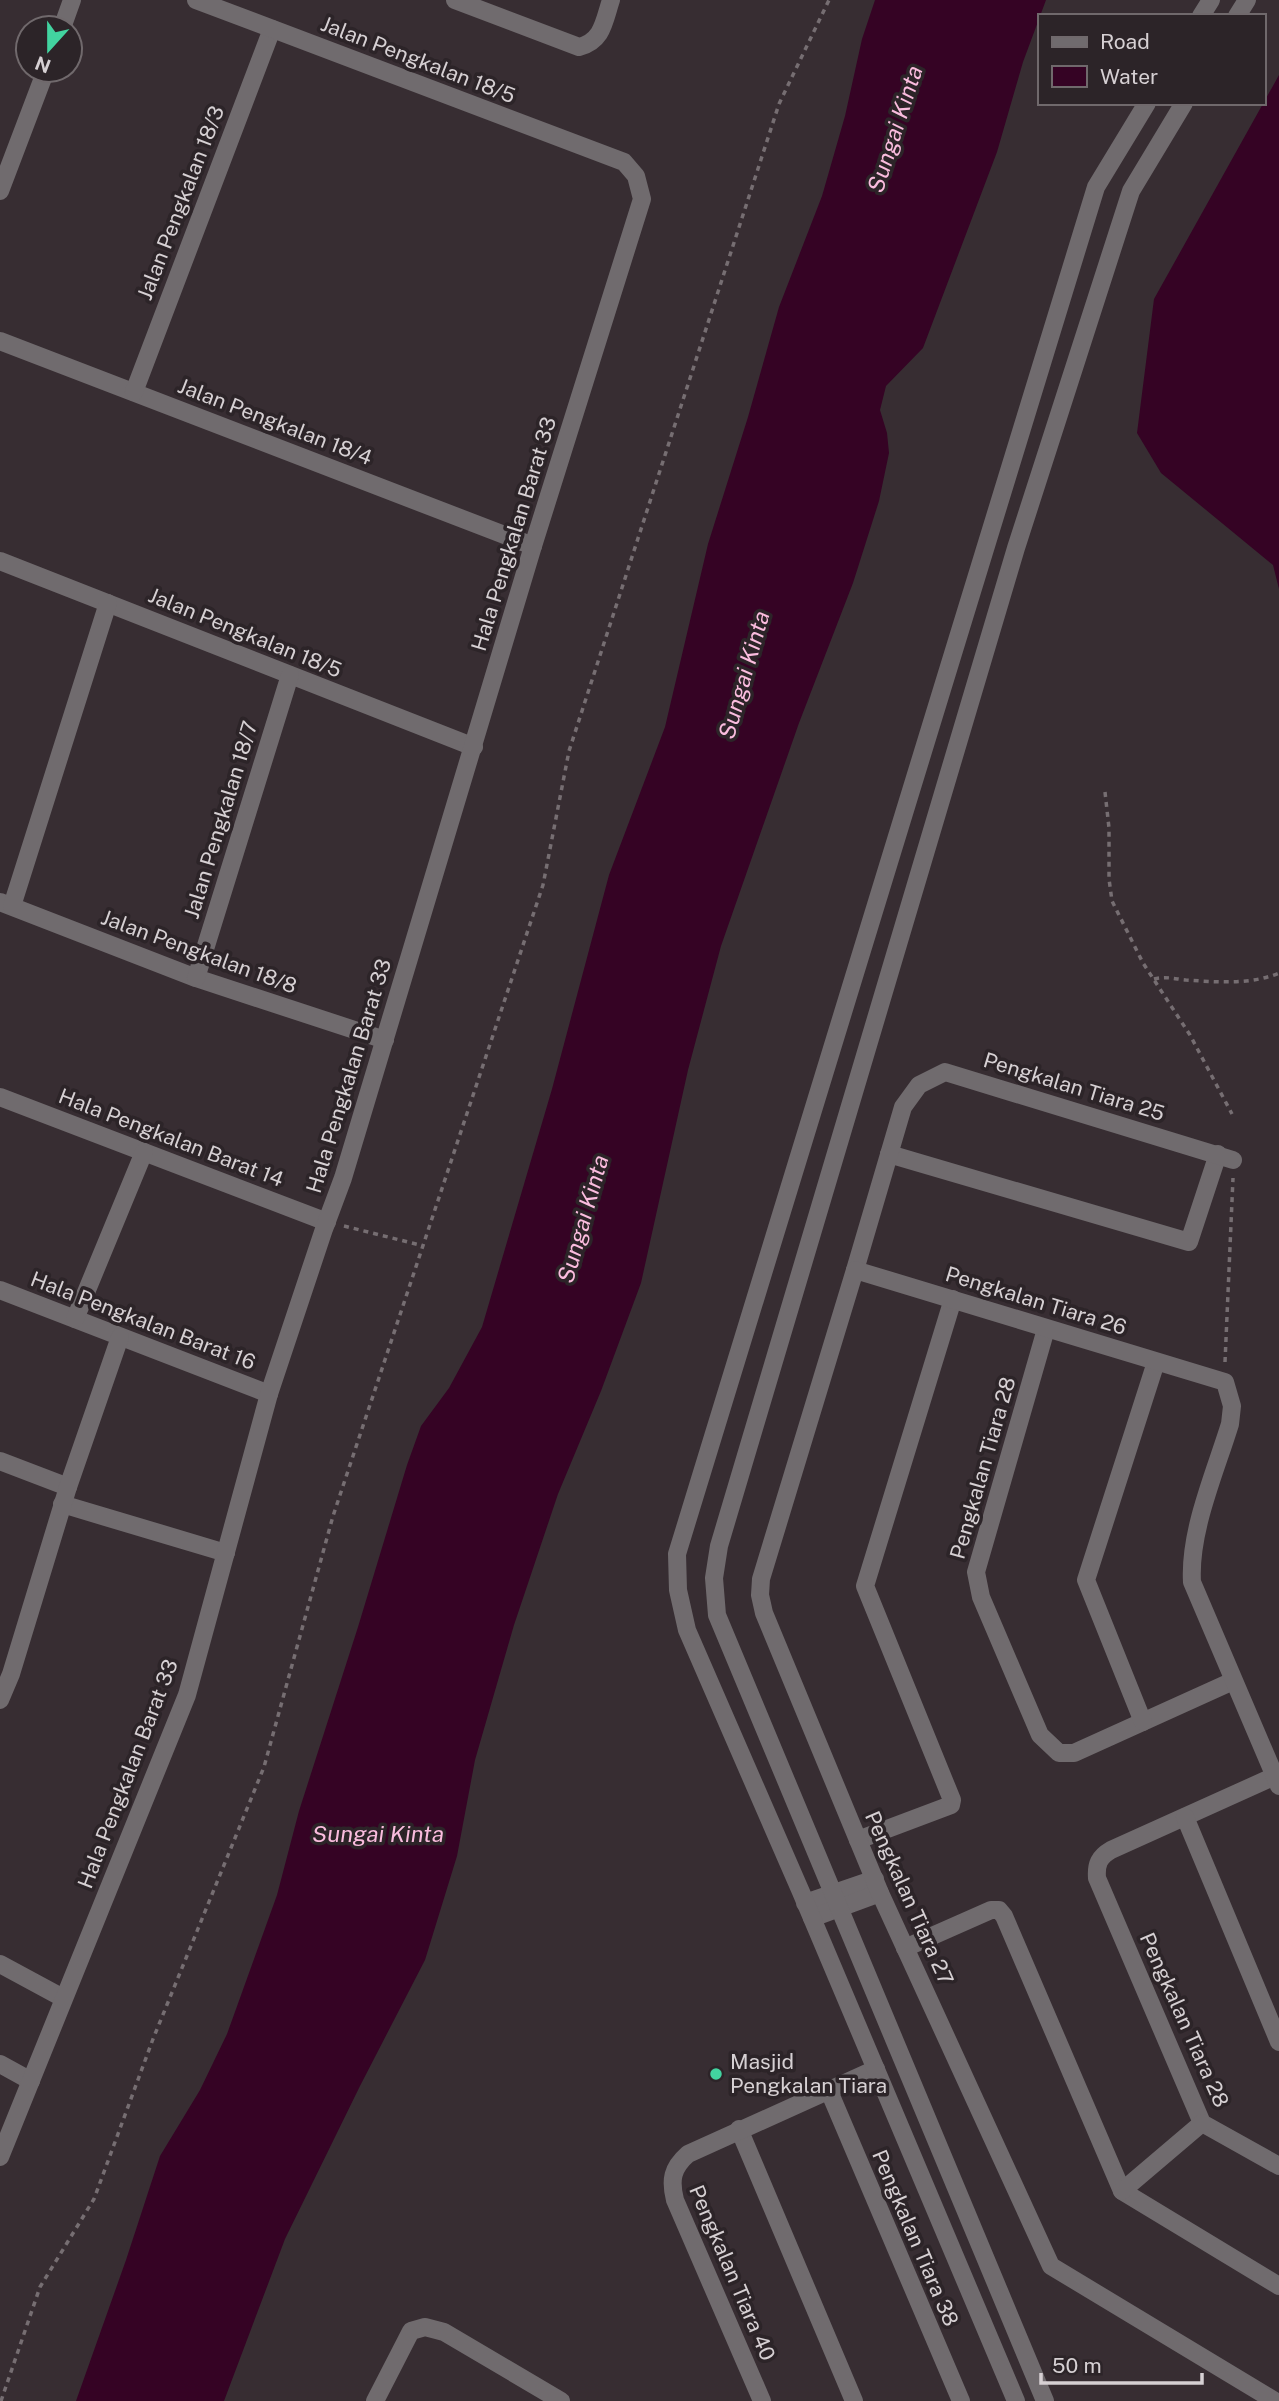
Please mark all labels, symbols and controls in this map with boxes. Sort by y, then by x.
street label: Jalan Pengkalan 18/5 [317,11,519,108]
north arrow [14,14,84,84]
legend [1038,14,1265,105]
text: Road [1100,29,1150,54]
text: N [32,52,54,78]
water label: Sungai Kinta [861,62,928,196]
text: Water [1100,64,1158,89]
street label: Jalan Pengkalan 18/3 [132,102,229,304]
street label: Jalan Pengkalan 18/4 [175,373,376,470]
street label: Hala Pengkalan Barat 33 [466,414,561,654]
street label: Jalan Pengkalan 18/5 [145,582,346,683]
water label: Sungai Kinta [712,608,775,742]
street label: Jalan Pengkalan 18/7 [179,718,263,922]
street label: Jalan Pengkalan 18/8 [98,904,300,999]
street label: Hala Pengkalan Barat 33 [301,956,396,1196]
street label: Pengkalan Tiara 25 [980,1047,1168,1126]
street label: Hala Pengkalan Barat 14 [55,1083,287,1192]
water label: Sungai Kinta [551,1152,614,1286]
street label: Pengkalan Tiara 26 [943,1261,1130,1340]
street label: Hala Pengkalan Barat 16 [27,1266,259,1375]
street label: Pengkalan Tiara 28 [945,1374,1021,1562]
street label: Hala Pengkalan Barat 33 [72,1656,183,1892]
street label: Pengkalan Tiara 27 [860,1807,959,1988]
water label: Sungai Kinta [312,1820,444,1847]
street label: Pengkalan Tiara 28 [1135,1929,1234,2111]
place label: Masjid Pengkalan Tiara [730,2049,887,2098]
marker: Masjid Pengkalan Tiara [708,2066,724,2082]
street label: Pengkalan Tiara 38 [867,2146,964,2330]
street label: Pengkalan Tiara 40 [684,2181,781,2364]
scale bar [1041,2342,1202,2386]
text: 50 m [1052,2353,1102,2378]

